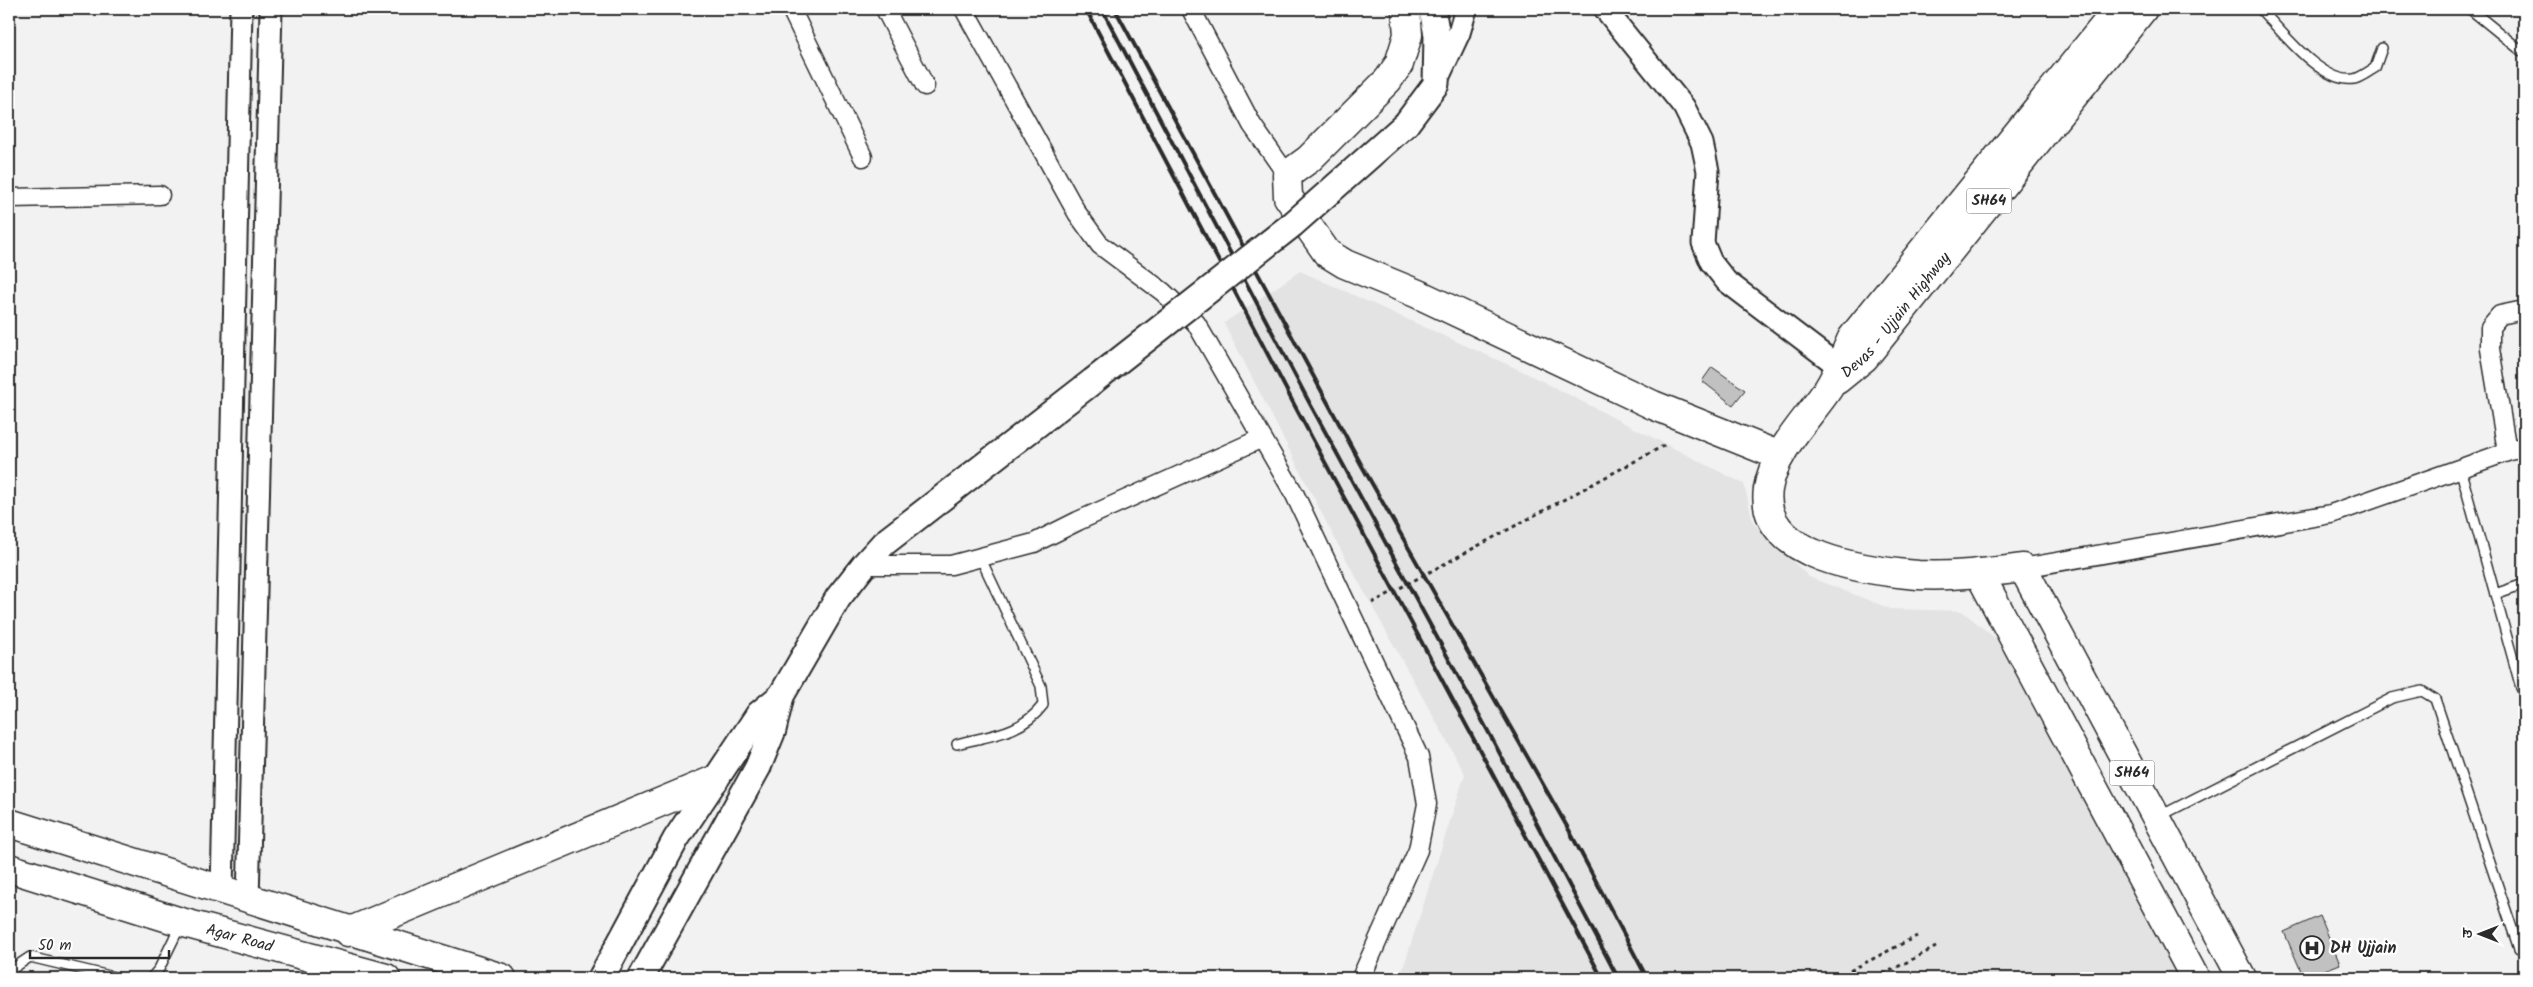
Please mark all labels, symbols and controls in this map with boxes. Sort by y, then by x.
road number: SH64 [1966,188,2012,214]
street label: Devas - Ujjain Highway [1836,246,1957,384]
road number: SH64 [2110,760,2154,786]
north arrow [2456,910,2506,960]
street label: Agar Road [203,917,277,959]
text: उ [2457,926,2479,938]
scale bar [30,927,169,959]
text: 50 m [38,934,72,958]
hospital icon: DH Ujjain [2299,935,2325,961]
place label: DH Ujjain [2330,936,2396,961]

